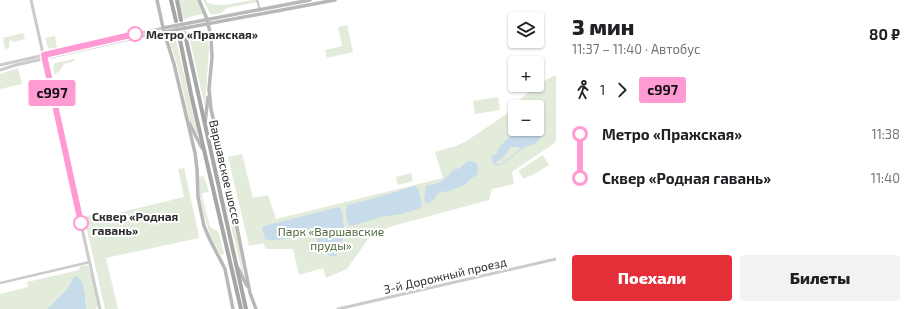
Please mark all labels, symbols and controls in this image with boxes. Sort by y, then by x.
map controls [508,12,544,136]
button: layers [508,12,544,48]
text: 3 мин [572,13,634,39]
text: 80 ₽ [869,25,900,43]
marker: Метро «Пражская» [127,26,143,42]
place label: Метро «Пражская» [146,27,258,41]
text: 11:37 – 11:40 · Автобус [572,41,700,57]
button: + [508,56,544,92]
icon: walk [572,79,594,101]
icon: forward [611,79,633,101]
line badge: с997 [24,80,80,106]
text: с997 [647,81,678,98]
text: 1 [600,82,605,98]
text: с997 [36,84,68,101]
button: − [508,100,544,136]
street label: Варшавское шоссе [207,118,245,226]
text: Метро «Пражская» [602,125,742,143]
text: 11:38 [871,126,900,142]
text: Сквер «Родная гавань» [602,169,771,187]
text: 11:40 [871,170,900,186]
place label: Сквер «Родная гавань» [92,209,179,237]
marker: Сквер «Родная гавань» [73,215,89,231]
park label: Парк «Варшавские пруды» [278,224,384,253]
street label: 3-й Дорожный проезд [382,254,508,296]
button: Поехали [572,255,732,301]
button: Билеты [740,255,900,301]

